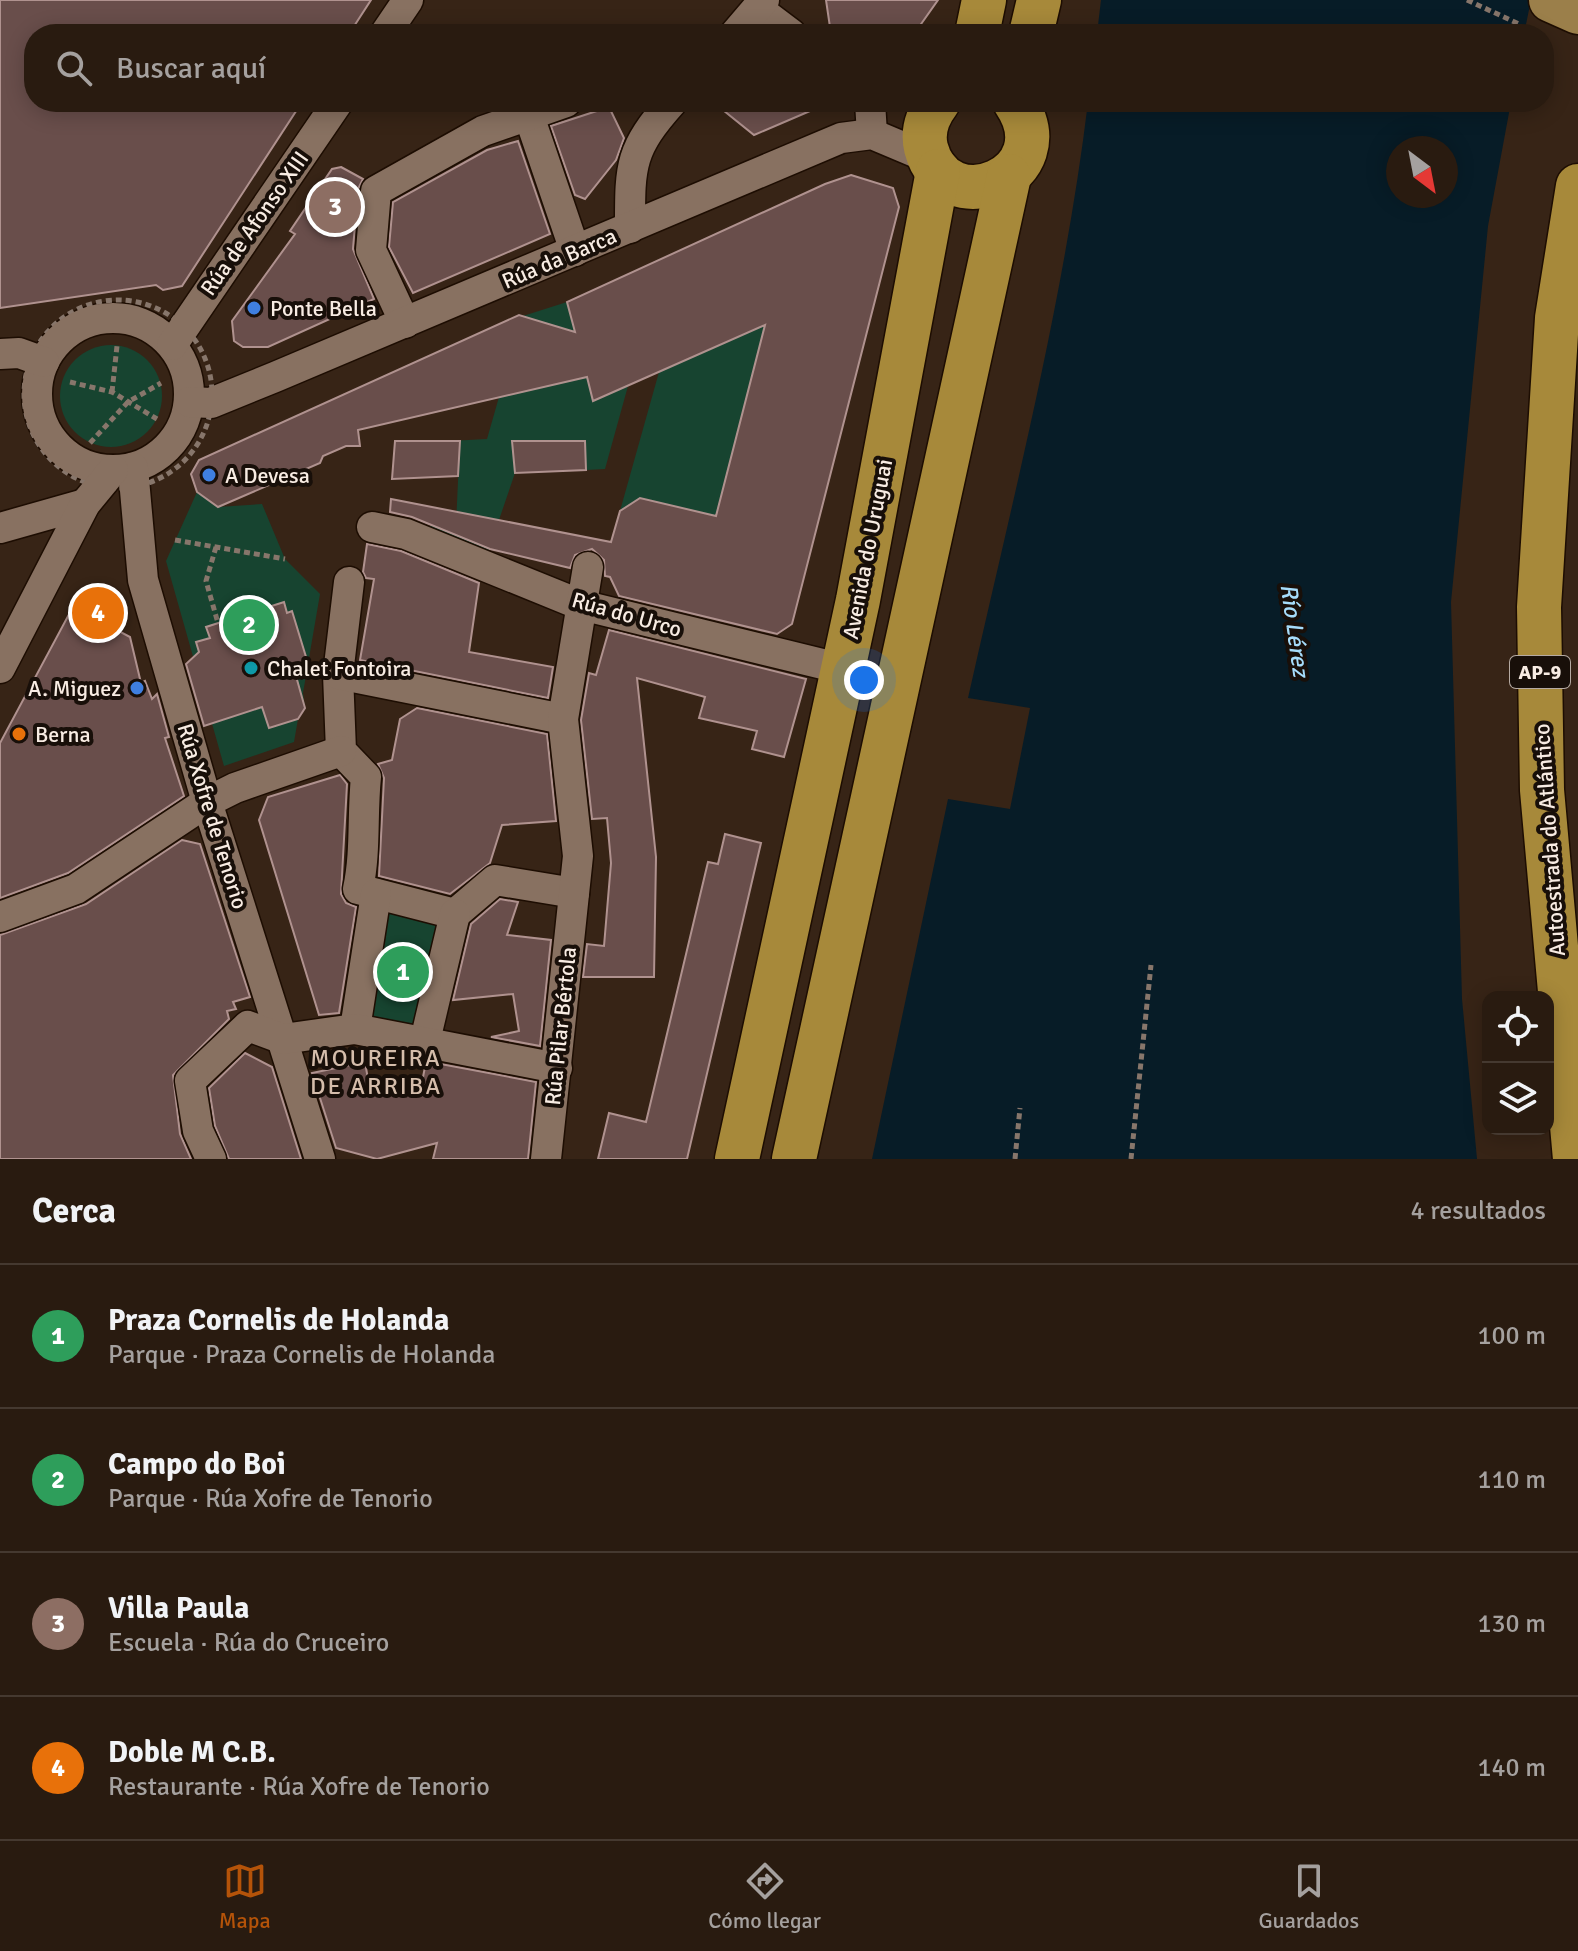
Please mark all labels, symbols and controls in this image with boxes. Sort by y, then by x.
search box [24,24,1554,112]
icon: search [52,46,96,90]
text: Buscar aquí [116,50,266,87]
north arrow [1386,136,1458,208]
street label: Rúa de Afonso XIII [195,146,314,301]
pin: 3 [309,177,361,237]
street label: Rúa da Barca [498,222,621,295]
place label: Ponte Bella [270,295,377,322]
marker: Ponte Bella [245,299,263,317]
street label: Avenida do Uruguai [837,457,898,642]
place label: A Devesa [225,462,310,489]
marker: A Devesa [200,466,218,484]
water label: Río Lérez [1274,582,1317,681]
pin: 4 [72,583,124,643]
street label: Rúa do Urco [569,586,685,643]
pin: 2 [223,595,275,655]
place label: Chalet Fontoira [267,655,411,682]
road number: AP-9 [1510,656,1570,688]
marker: Chalet Fontoira [242,659,260,677]
your location [844,660,884,700]
place label: A. Miguez [28,675,121,702]
marker: A. Miguez [128,679,146,697]
street label: Rúa Xofre de Tenorio [171,720,254,912]
place label: Berna [35,721,91,748]
street label: Autoestrada do Atlántico [1528,723,1571,957]
marker: Berna [10,725,28,743]
pin: 1 [377,942,429,1002]
street label: Rúa Pilar Bértola [539,945,582,1107]
map controls [1482,991,1554,1135]
button: locate [1482,991,1554,1063]
district label: MOUREIRA DE ARRIBA [310,1043,442,1101]
button: layers [1482,1063,1554,1135]
text: Cerca [32,1190,116,1232]
text: 4 resultados [1410,1195,1546,1227]
text: Praza Cornelis de Holanda [108,1302,449,1339]
text: 1 [51,1320,65,1352]
text: 100 m [1477,1320,1546,1352]
text: Parque · Praza Cornelis de Holanda [108,1339,495,1371]
text: Campo do Boi [108,1446,286,1483]
text: 2 [51,1464,65,1496]
text: 110 m [1477,1464,1546,1496]
text: Parque · Rúa Xofre de Tenorio [108,1483,433,1515]
text: Villa Paula [108,1590,249,1627]
text: 3 [51,1608,65,1640]
text: 130 m [1477,1608,1546,1640]
text: Escuela · Rúa do Cruceiro [108,1627,389,1659]
text: Doble M C.B. [108,1734,276,1771]
text: 4 [51,1752,65,1784]
text: 140 m [1477,1752,1546,1784]
text: Restaurante · Rúa Xofre de Tenorio [108,1771,490,1803]
tab: Mapa [219,1859,271,1934]
tab: Cómo llegar [708,1859,821,1934]
tab: Guardados [1258,1859,1359,1934]

